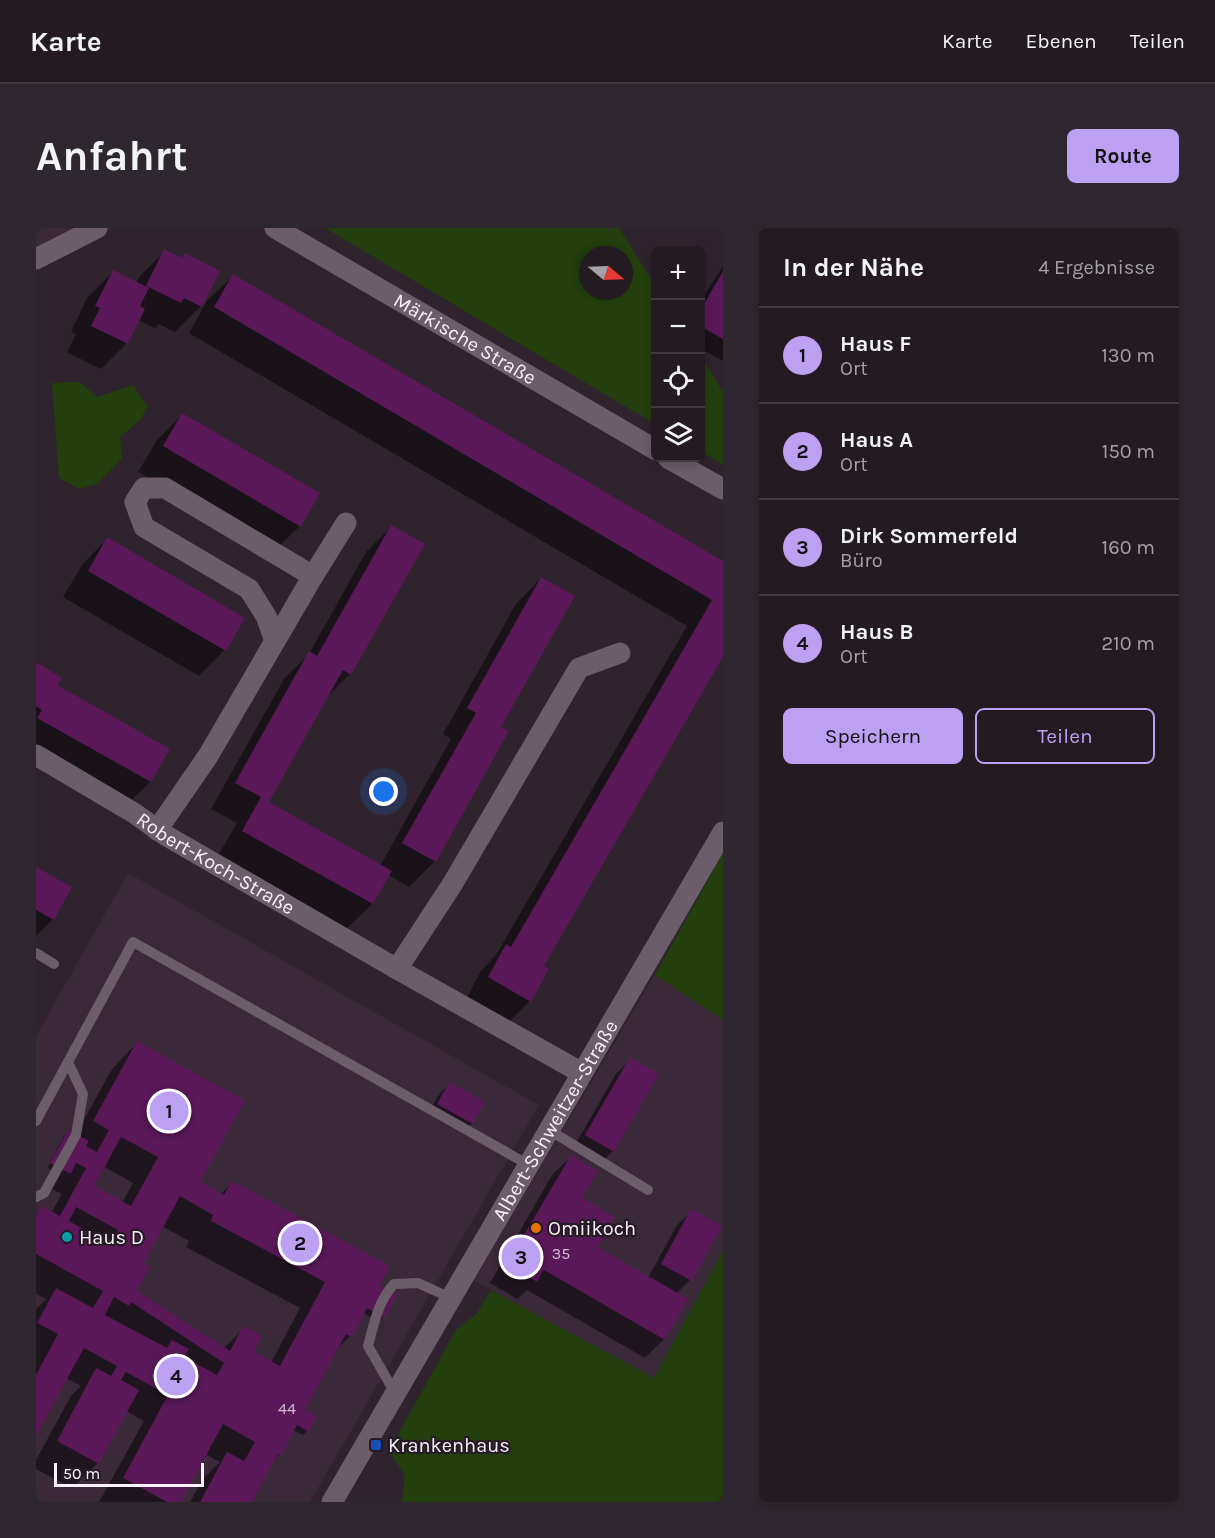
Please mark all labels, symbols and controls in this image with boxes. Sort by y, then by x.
text: Karte [30,25,102,58]
text: Karte [942,29,993,53]
text: Ebenen [1026,29,1097,53]
text: Teilen [1130,29,1185,53]
button: Route [1067,129,1179,183]
text: Anfahrt [36,131,188,181]
north arrow [579,246,633,300]
map controls [651,246,705,462]
button: + [651,246,705,300]
text: In der Nähe [783,252,924,283]
text: 4 Ergebnisse [1038,256,1155,279]
street label: Märkische Straße [390,289,540,390]
button: − [651,300,705,354]
text: Haus F [840,331,911,357]
text: 1 [799,344,806,367]
text: 130 m [1101,344,1155,367]
button: locate [651,354,705,408]
text: Ort [840,357,868,380]
button: layers [651,408,705,462]
text: Haus A [840,427,913,453]
text: 2 [796,440,809,463]
text: 150 m [1102,440,1155,463]
text: Ort [840,453,868,476]
text: Dirk Sommerfeld [840,523,1018,549]
text: 3 [796,536,809,559]
text: 160 m [1102,536,1155,559]
text: Büro [840,549,883,572]
text: Haus B [840,619,914,645]
text: 4 [797,632,808,655]
text: 210 m [1101,632,1155,655]
text: Ort [840,645,868,668]
button: Speichern [783,708,963,764]
button: Teilen [975,708,1155,764]
your location [369,777,398,806]
street label: Robert-Koch-Straße [132,808,299,919]
street label: Albert-Schweitzer-Straße [488,1016,623,1225]
pin: 1 [150,1088,188,1134]
place label: Omiikoch [548,1217,636,1240]
pin: 2 [280,1220,320,1266]
marker: Omiikoch [529,1221,543,1235]
place label: Haus D [79,1226,144,1249]
marker: Haus D [60,1230,74,1244]
pin: 3 [502,1234,540,1280]
house number: 35 [552,1244,570,1263]
pin: 4 [156,1354,196,1398]
house number: 44 [278,1399,296,1418]
place label: Krankenhaus [388,1434,510,1457]
marker: Krankenhaus [369,1438,383,1452]
scale bar [54,1460,204,1488]
text: 50 m [63,1464,100,1483]

